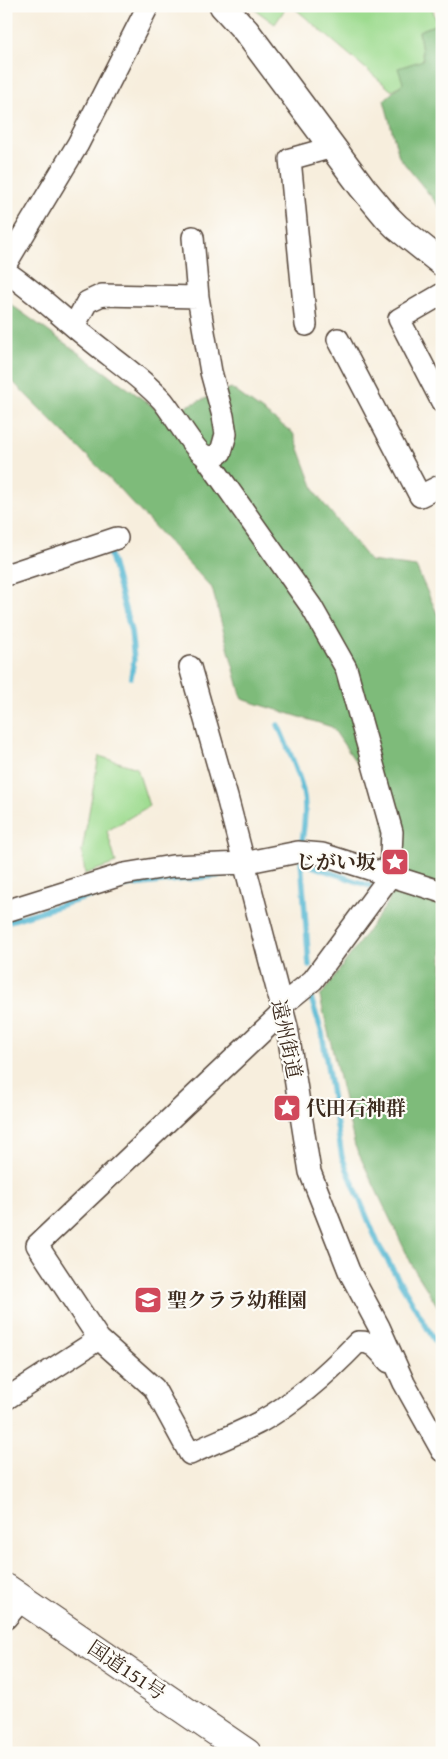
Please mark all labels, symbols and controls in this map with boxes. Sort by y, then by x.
place label: じがい坂 [296,847,376,876]
place icon: じがい坂 [380,847,410,877]
street label: 遠州街道 [265,997,310,1081]
place icon: 代田石神群 [272,1093,302,1123]
place label: 代田石神群 [306,1093,406,1122]
school or university icon: 聖クララ幼稚園 [133,1285,163,1315]
place label: 聖クララ幼稚園 [167,1285,307,1314]
street label: 国道151号 [82,1633,172,1706]

